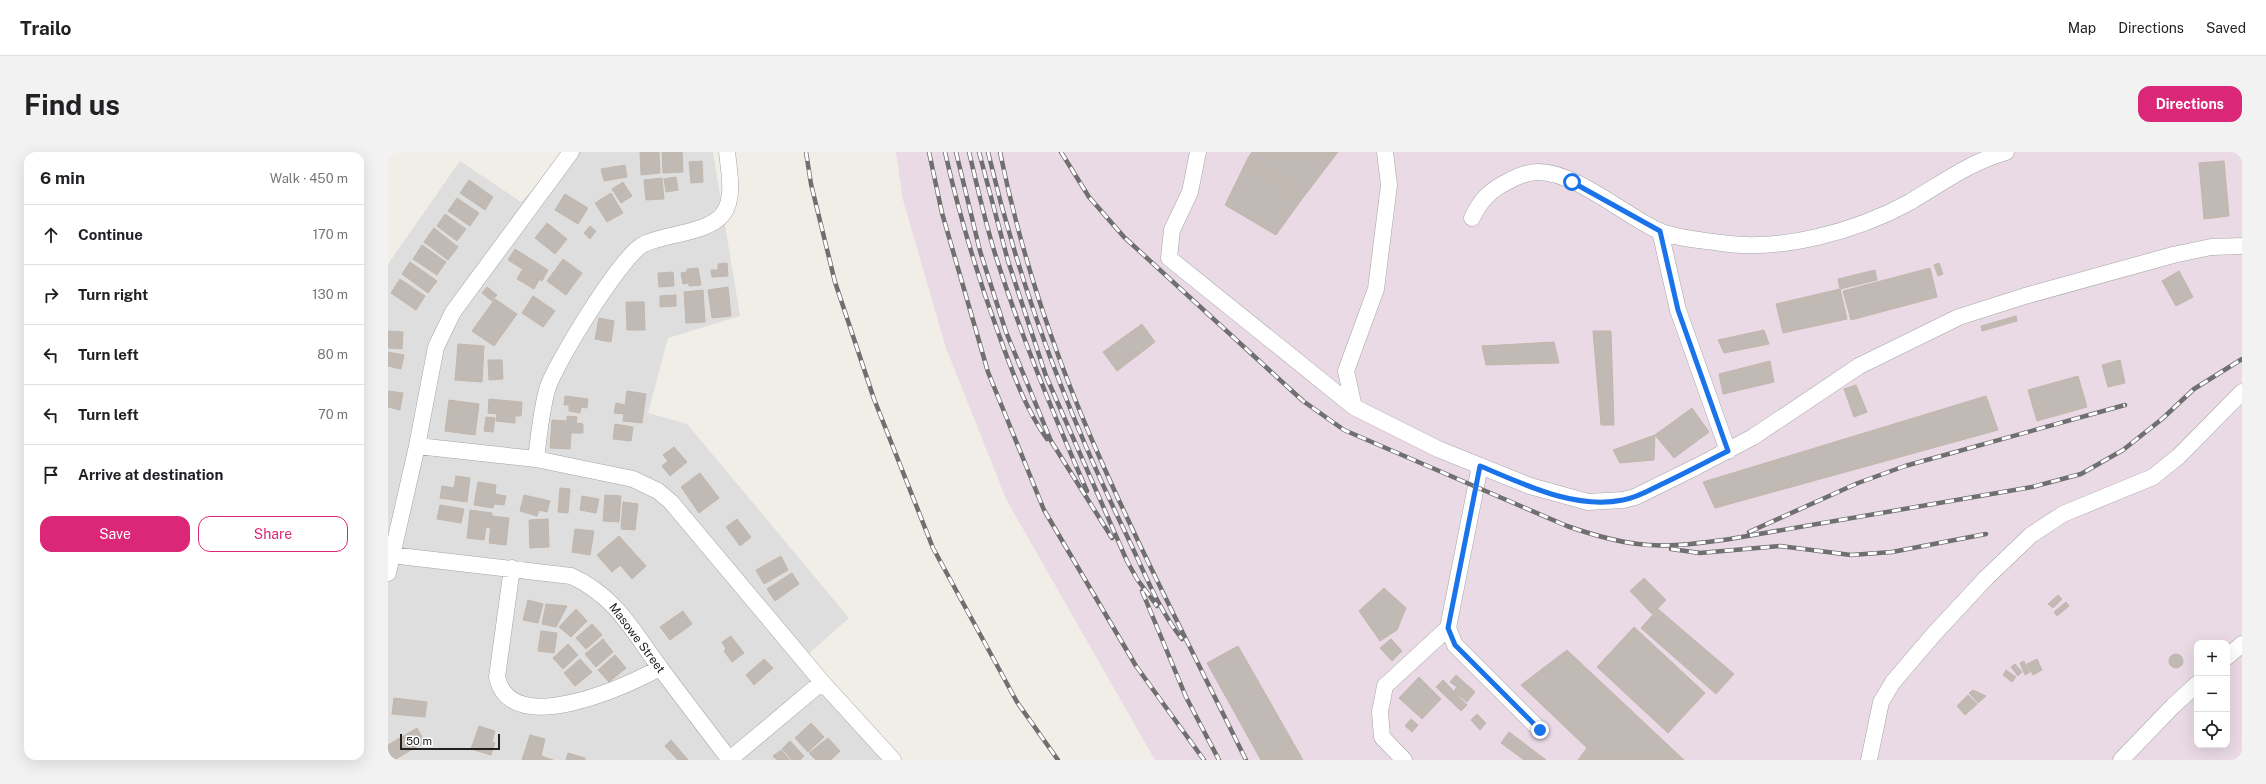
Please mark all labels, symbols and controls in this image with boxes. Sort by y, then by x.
text: Trailo [20,17,72,39]
text: Map [2068,20,2096,36]
text: Directions [2118,20,2184,36]
text: Saved [2206,20,2246,36]
button: Directions [2138,86,2242,122]
text: Find us [24,88,120,121]
text: 6 min [40,168,85,188]
text: Walk · 450 m [270,171,348,186]
route start [1563,173,1581,191]
icon: ahead [40,224,62,246]
text: Continue [78,226,143,243]
text: 170 m [313,227,348,242]
icon: right [40,284,62,306]
text: Turn right [78,286,148,303]
text: 130 m [312,287,348,302]
icon: left [40,344,62,366]
text: Turn left [78,346,139,363]
text: 80 m [317,347,348,362]
icon: left [40,404,62,426]
text: Turn left [78,406,139,423]
text: 70 m [318,407,348,422]
icon: arrive [40,464,62,486]
text: Arrive at destination [78,466,223,483]
button: Save [40,516,190,552]
button: Share [198,516,348,552]
street label: Masowe Street [606,600,668,676]
map controls [2194,640,2230,748]
button: + [2194,640,2230,676]
button: − [2194,676,2230,712]
button: locate [2194,712,2230,748]
route end [1531,721,1549,739]
scale bar [400,732,500,751]
text: 50 m [406,735,432,747]

